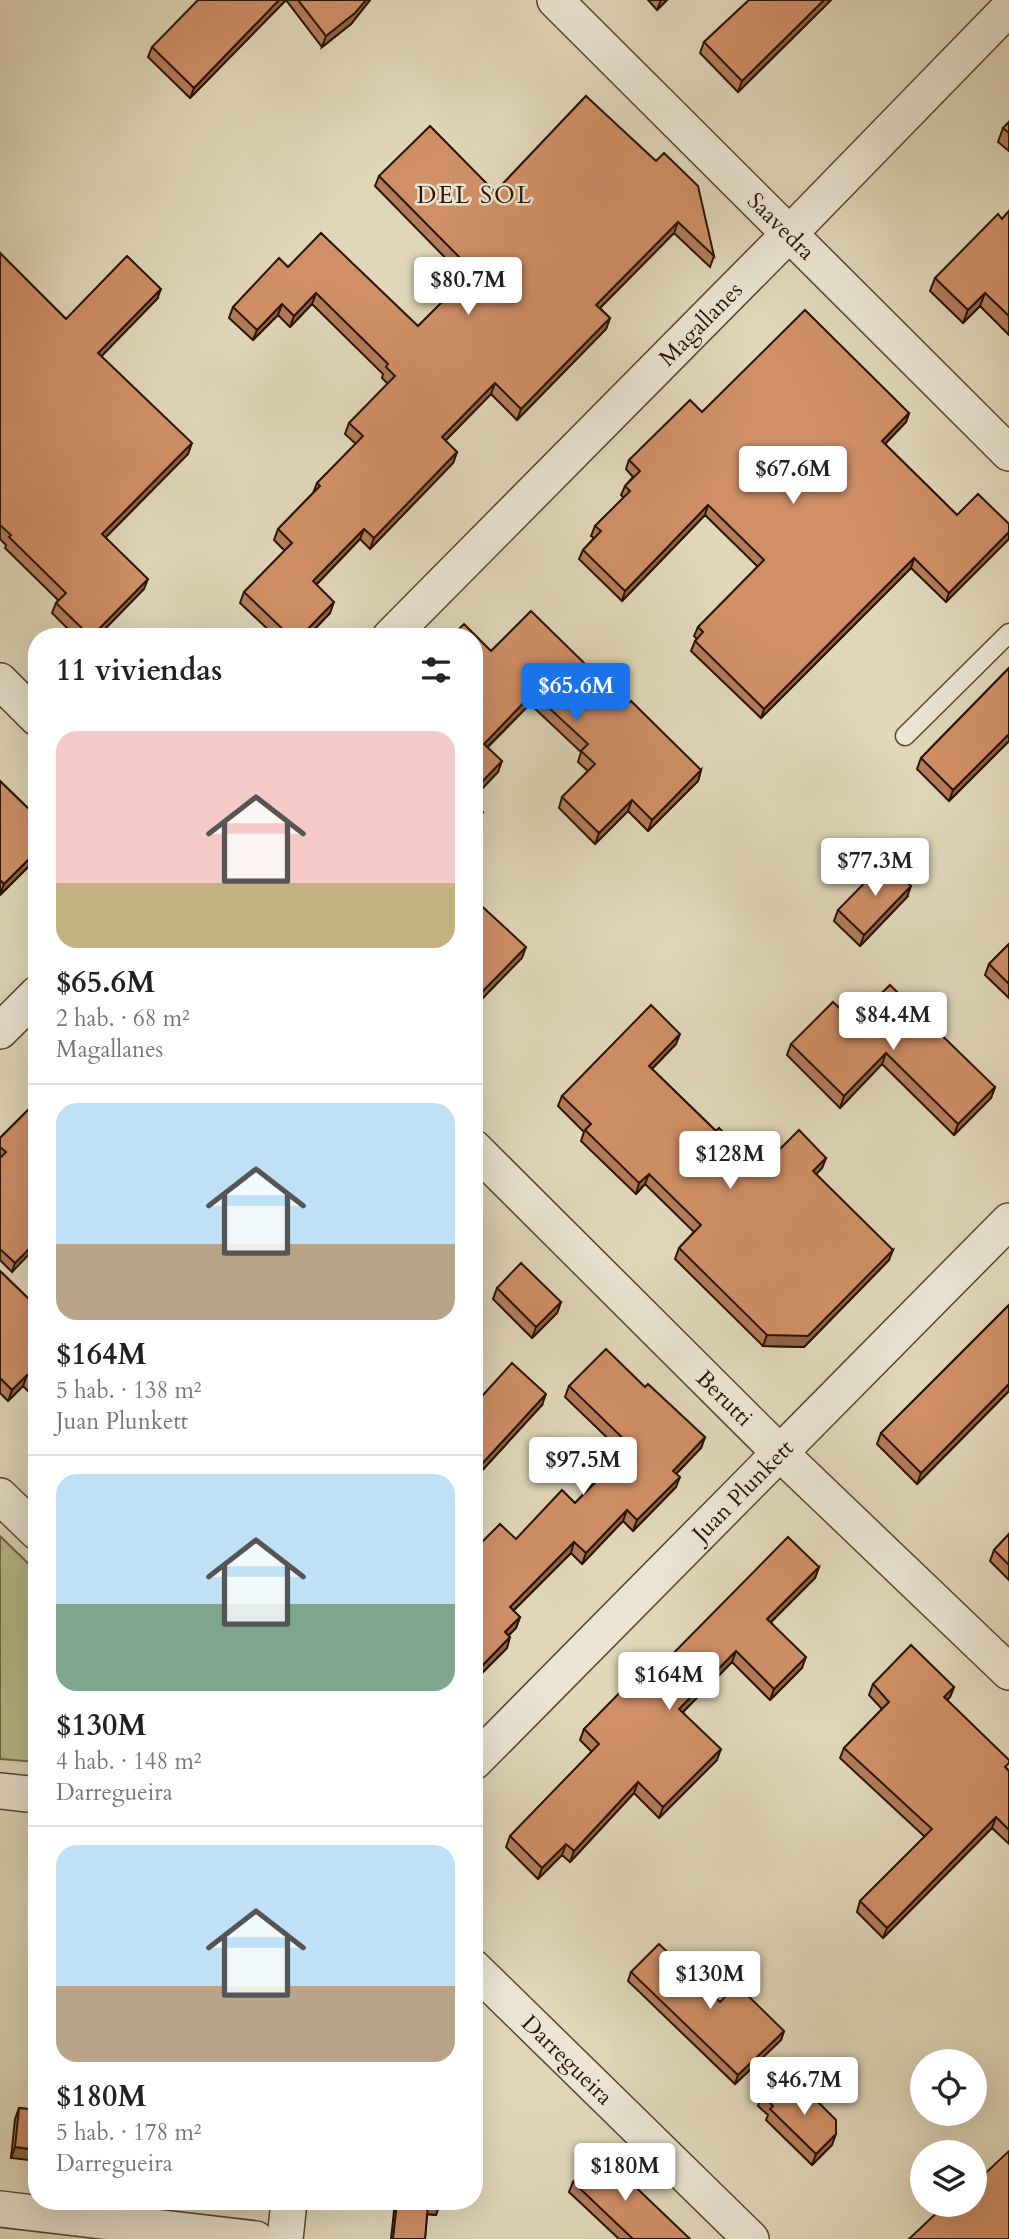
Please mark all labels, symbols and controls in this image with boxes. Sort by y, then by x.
district label: DEL SOL [417,179,533,212]
street label: Saavedra [740,186,822,267]
pin: $80.7M [411,258,525,317]
text: $80.7M [430,264,506,295]
street label: Magallanes [652,275,749,373]
pin: $67.6M [736,447,850,506]
text: $67.6M [755,453,831,484]
text: 11 viviendas [56,650,222,691]
icon: filters [417,651,455,689]
pin: $65.6M [519,664,633,723]
text: $65.6M [538,670,614,701]
icon: home [193,776,319,902]
pin: $77.3M [818,838,932,898]
text: $77.3M [837,845,913,876]
text: $65.6M [56,962,155,1003]
pin: $84.4M [836,992,950,1052]
text: $84.4M [855,999,931,1030]
text: 2 hab. · 68 m² [56,1003,190,1034]
text: Magallanes [56,1034,163,1065]
pin: $128M [681,1132,779,1191]
text: $128M [695,1138,765,1169]
icon: home [193,1148,319,1274]
text: $164M [56,1334,147,1375]
street label: Berutti [689,1363,759,1433]
text: 5 hab. · 138 m² [56,1375,202,1406]
text: Juan Plunkett [56,1406,188,1437]
street label: Juan Plunkett [683,1433,800,1551]
pin: $97.5M [526,1438,640,1497]
text: $97.5M [545,1444,621,1475]
icon: home [193,1519,319,1645]
pin: $164M [620,1652,718,1712]
text: $164M [634,1659,704,1690]
text: $130M [56,1705,147,1746]
text: 4 hab. · 148 m² [56,1746,202,1777]
text: Darregueira [56,1777,173,1808]
icon: home [193,1890,319,2016]
pin: $130M [661,1952,759,2011]
text: $130M [675,1958,745,1989]
street label: Darregueira [515,2008,620,2112]
map controls [910,2049,987,2217]
button: locate [910,2049,987,2126]
pin: $46.7M [747,2058,861,2117]
text: $46.7M [766,2064,842,2095]
text: $180M [56,2076,147,2117]
text: 5 hab. · 178 m² [56,2117,202,2148]
button: layers [910,2140,987,2217]
pin: $180M [576,2144,674,2203]
text: Darregueira [56,2148,173,2179]
text: $180M [590,2150,660,2181]

